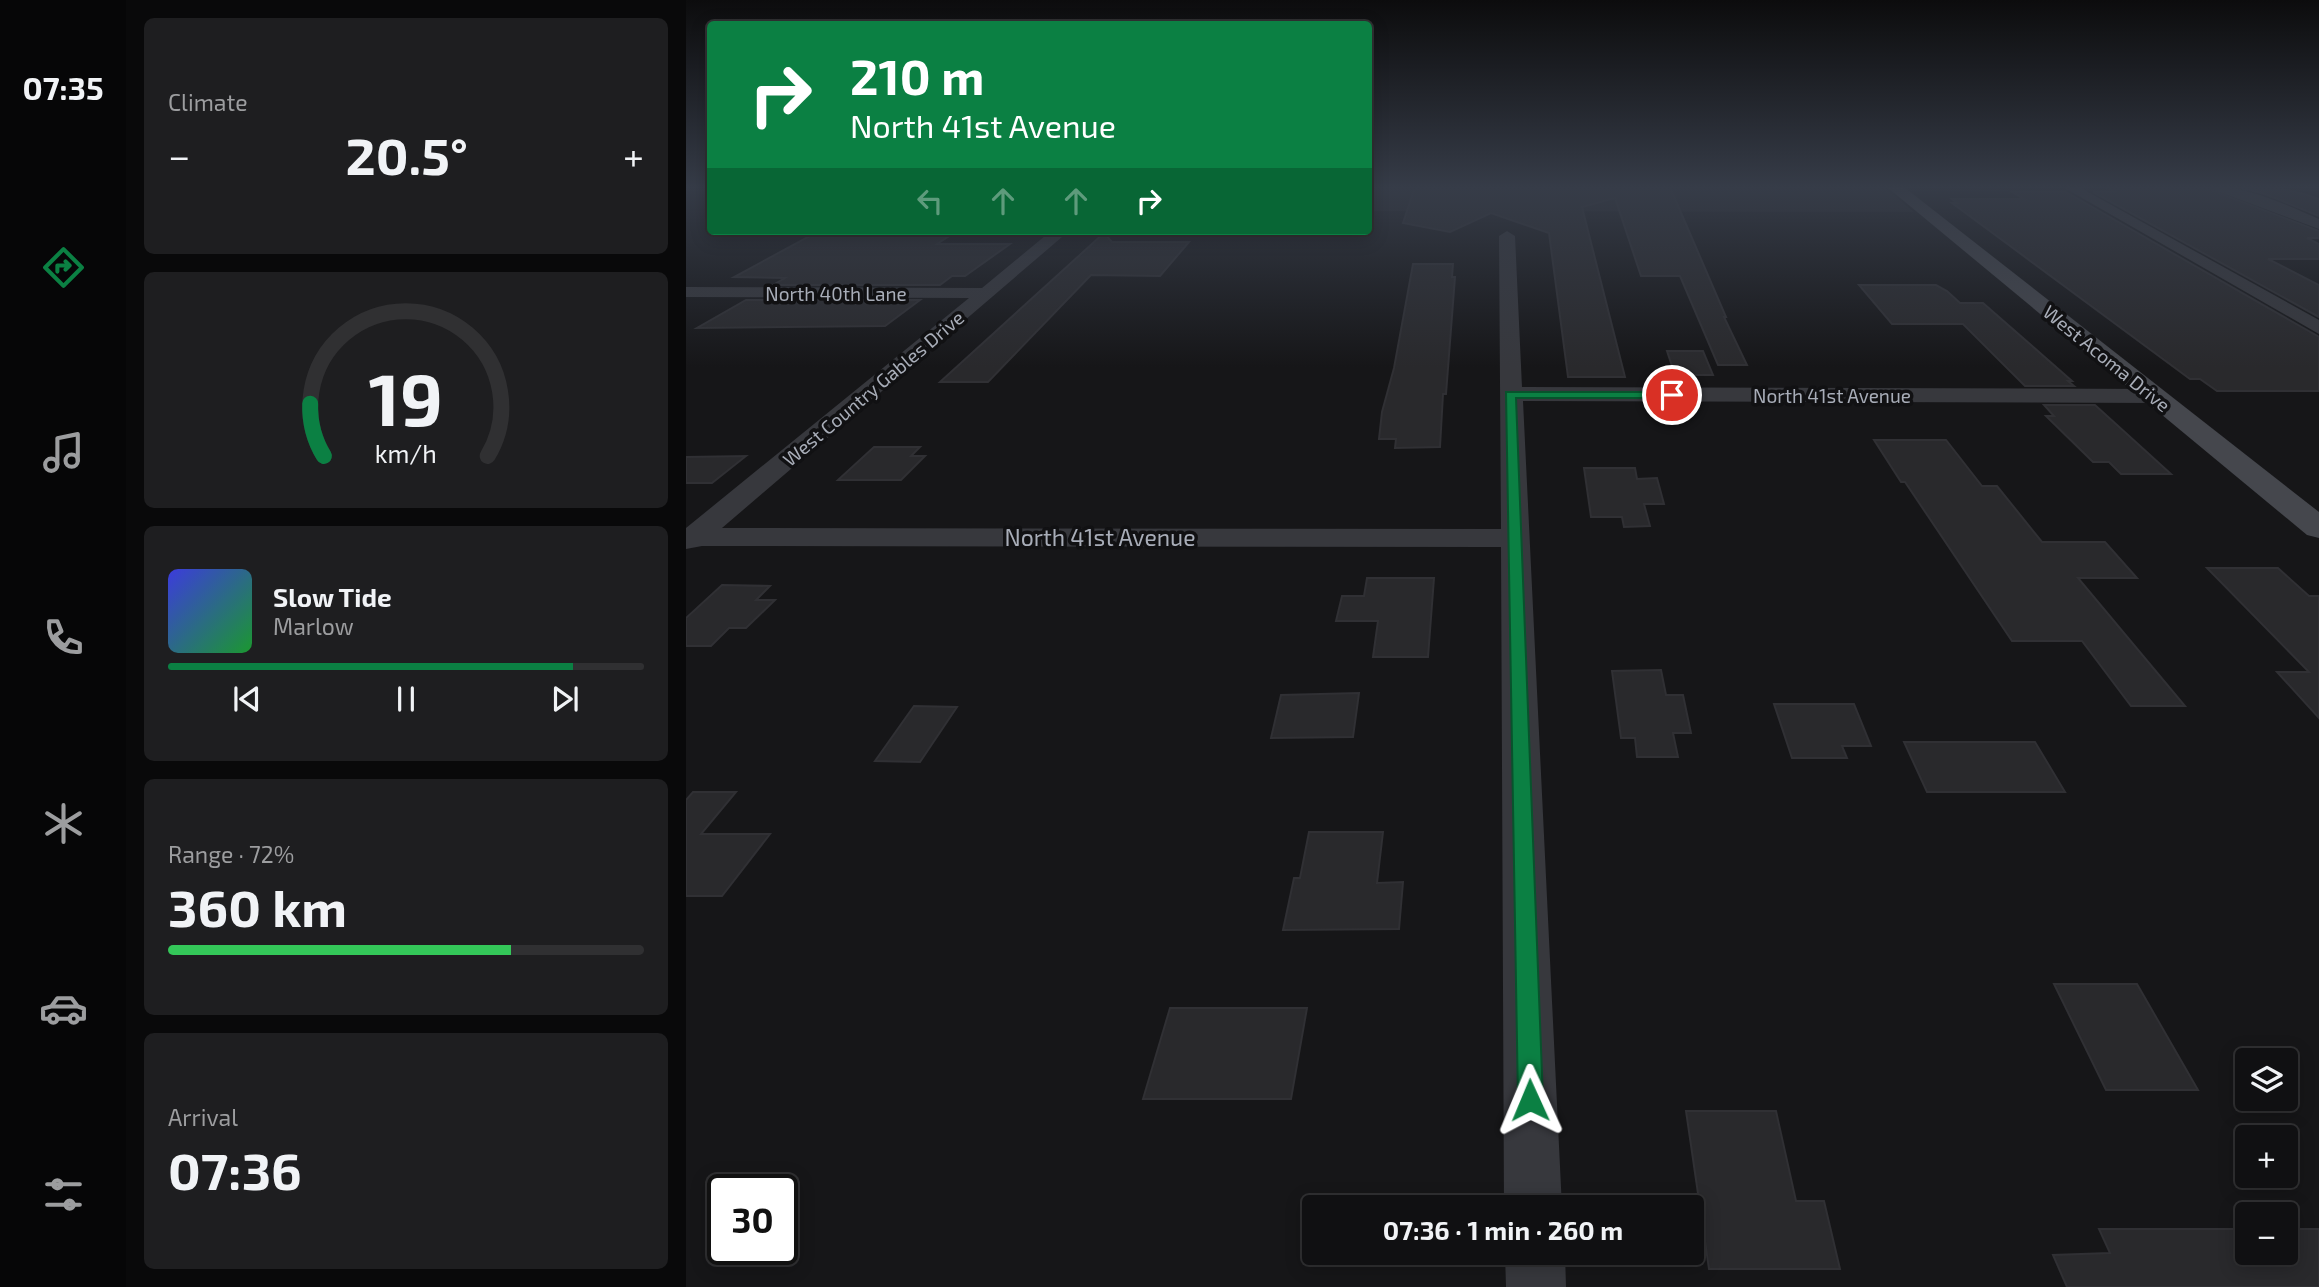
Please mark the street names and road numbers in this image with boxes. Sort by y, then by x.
street label: North 40th Lane [765,282,907,305]
street label: West Acoma Drive [2039,300,2175,416]
street label: West Country Gables Drive [778,306,968,470]
street label: North 41st Avenue [1753,384,1911,407]
street label: North 41st Avenue [1004,523,1196,551]

